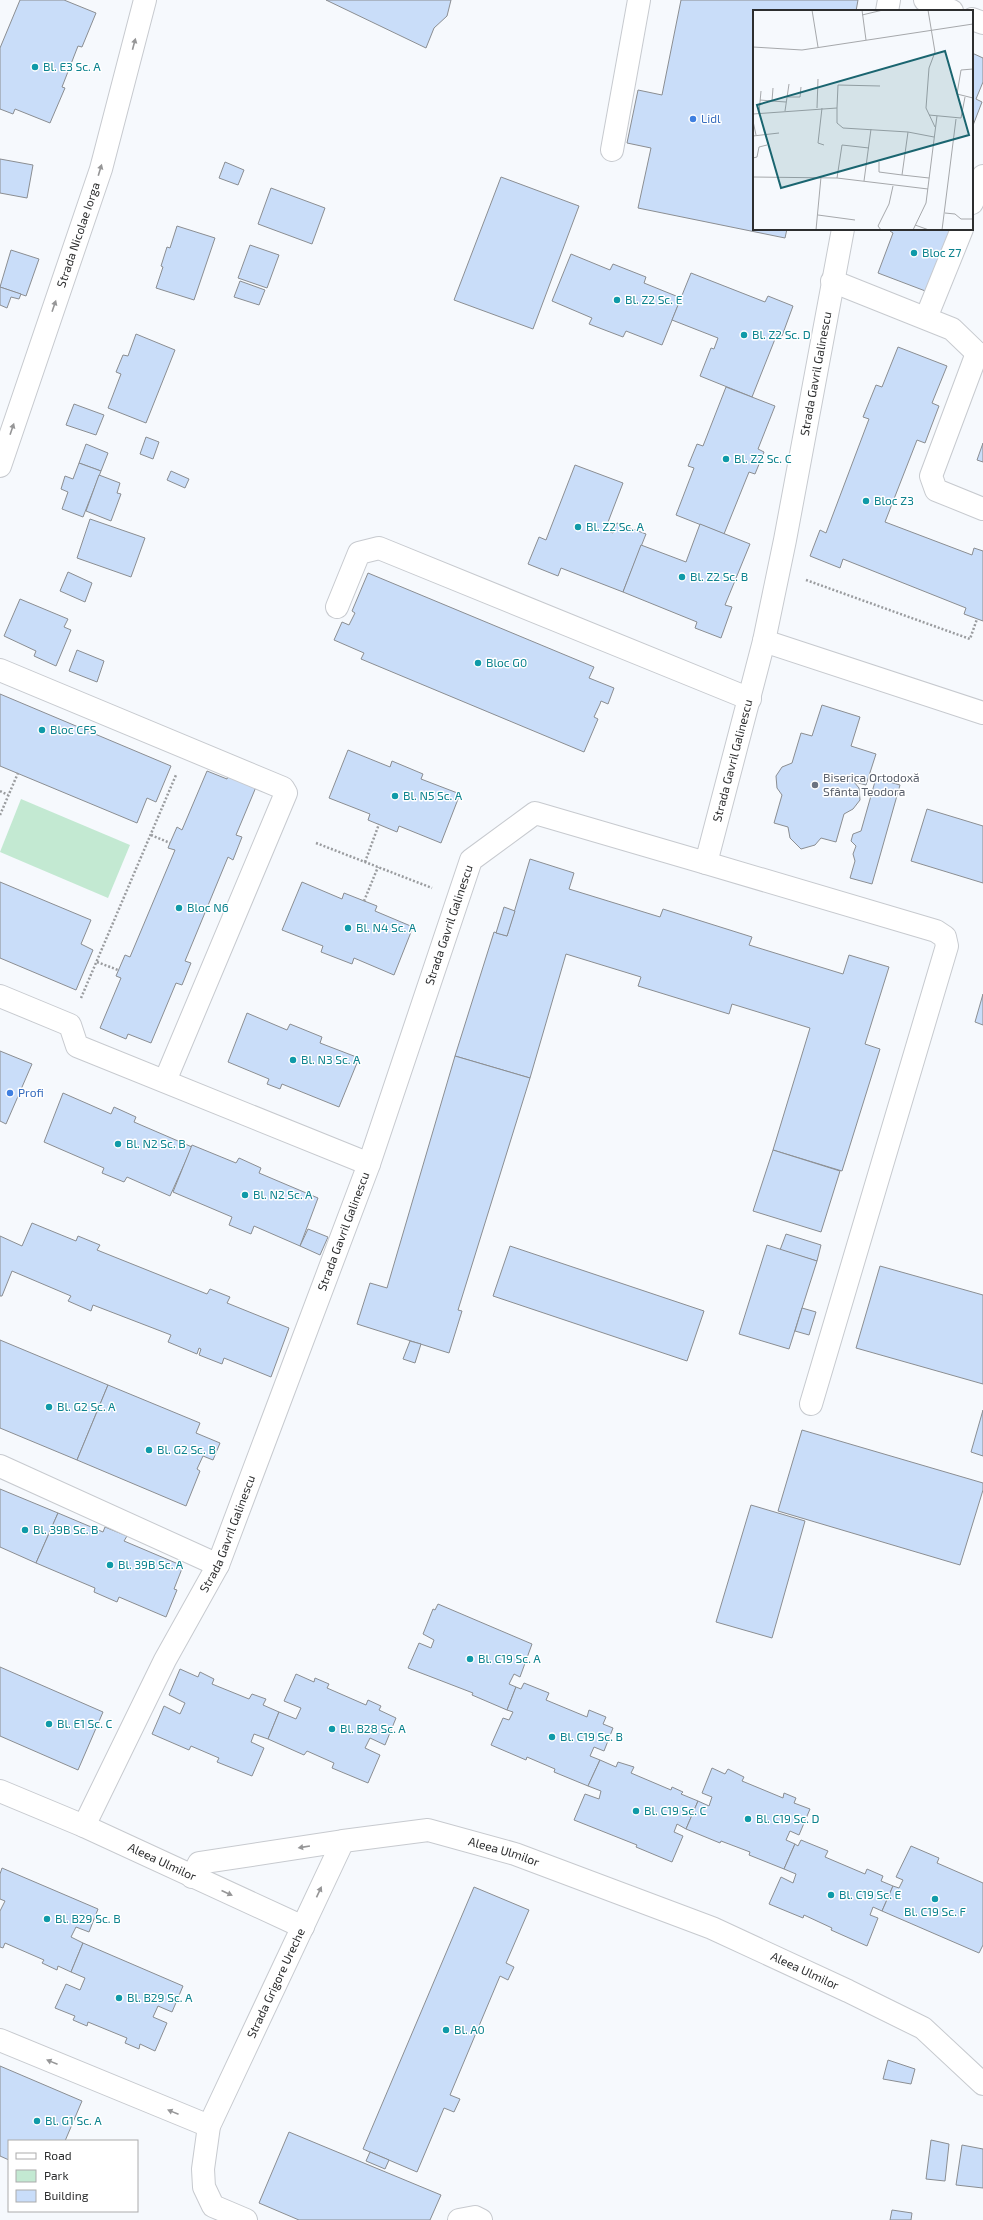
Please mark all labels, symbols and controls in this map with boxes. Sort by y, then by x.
inset map [753,10,973,230]
one-way arrow [131,38,137,50]
place label: Bl. E3 Sc. A [43,59,101,73]
marker: Bl. E3 Sc. A [30,62,40,72]
place label: Lidl [701,111,721,125]
marker: Lidl [688,114,698,124]
one-way arrow [97,163,103,175]
street label: Strada Nicolae Iorga [53,180,102,289]
place label: Bloc Z7 [922,245,961,259]
marker: Bloc Z7 [909,248,919,258]
place label: Bl. Z2 Sc. E [625,292,683,306]
marker: Bl. Z2 Sc. E [612,295,622,305]
one-way arrow [51,300,57,312]
street label: Strada Gavril Galinescu [797,310,833,437]
place label: Bl. Z2 Sc. D [752,327,811,341]
marker: Bl. Z2 Sc. D [739,330,749,340]
one-way arrow [10,423,16,435]
place label: Bl. Z2 Sc. C [734,451,792,465]
marker: Bl. Z2 Sc. C [721,454,731,464]
place label: Bloc Z3 [874,493,914,507]
marker: Bloc Z3 [861,496,871,506]
place label: Bl. Z2 Sc. A [586,519,644,533]
marker: Bl. Z2 Sc. A [573,522,583,532]
place label: Bl. Z2 Sc. B [690,569,748,583]
marker: Bl. Z2 Sc. B [677,572,687,582]
place label: Bloc G0 [486,655,527,669]
marker: Bloc G0 [473,658,483,668]
street label: Strada Gavril Galinescu [709,698,754,823]
place label: Bloc CFS [50,722,97,736]
marker: Bloc CFS [37,725,47,735]
place label: Biserica Ortodoxă Sfânta Teodora [823,770,920,798]
marker: Biserica Ortodoxă Sfânta Teodora [810,780,820,790]
place label: Bl. N5 Sc. A [403,788,463,802]
marker: Bl. N5 Sc. A [390,791,400,801]
street label: Strada Gavril Galinescu [422,863,475,987]
place label: Bloc N6 [187,900,229,914]
marker: Bloc N6 [174,903,184,913]
place label: Bl. N4 Sc. A [356,920,417,934]
marker: Bl. N4 Sc. A [343,923,353,933]
place label: Bl. N3 Sc. A [301,1052,361,1066]
marker: Bl. N3 Sc. A [288,1055,298,1065]
place label: Profi [18,1085,44,1099]
marker: Profi [5,1088,15,1098]
place label: Bl. N2 Sc. B [126,1136,186,1150]
marker: Bl. N2 Sc. B [113,1139,123,1149]
street label: Strada Gavril Galinescu [314,1170,371,1292]
place label: Bl. N2 Sc. A [253,1187,313,1201]
marker: Bl. N2 Sc. A [240,1190,250,1200]
place label: Bl. G2 Sc. A [57,1399,116,1413]
marker: Bl. G2 Sc. A [44,1402,54,1412]
place label: Bl. G2 Sc. B [157,1442,216,1456]
marker: Bl. G2 Sc. B [144,1445,154,1455]
street label: Strada Gavril Galinescu [196,1473,257,1595]
place label: Bl. 39B Sc. B [33,1522,99,1536]
marker: Bl. 39B Sc. B [20,1525,30,1535]
place label: Bl. 39B Sc. A [118,1557,184,1571]
marker: Bl. 39B Sc. A [105,1560,115,1570]
place label: Bl. C19 Sc. A [478,1651,541,1665]
marker: Bl. C19 Sc. A [465,1654,475,1664]
place label: Bl. E1 Sc. C [57,1716,113,1730]
marker: Bl. E1 Sc. C [44,1719,54,1729]
place label: Bl. B28 Sc. A [340,1721,406,1735]
marker: Bl. B28 Sc. A [327,1724,337,1734]
place label: Bl. C19 Sc. B [560,1729,623,1743]
marker: Bl. C19 Sc. B [547,1732,557,1742]
place label: Bl. C19 Sc. C [644,1803,707,1817]
marker: Bl. C19 Sc. C [631,1806,641,1816]
place label: Bl. C19 Sc. D [756,1811,820,1825]
marker: Bl. C19 Sc. D [743,1814,753,1824]
street label: Aleea Ulmilor [467,1834,542,1869]
street label: Aleea Ulmilor [126,1839,199,1883]
one-way arrow [298,1844,310,1850]
one-way arrow [316,1886,322,1897]
place label: Bl. C19 Sc. E [839,1887,902,1901]
one-way arrow [222,1890,233,1896]
marker: Bl. C19 Sc. E [826,1890,836,1900]
marker: Bl. C19 Sc. F [930,1894,940,1904]
place label: Bl. C19 Sc. F [904,1904,967,1918]
place label: Bl. B29 Sc. B [55,1911,121,1925]
marker: Bl. B29 Sc. B [42,1914,52,1924]
street label: Strada Grigore Ureche [243,1926,307,2040]
street label: Aleea Ulmilor [769,1948,842,1992]
place label: Bl. B29 Sc. A [127,1990,193,2004]
marker: Bl. B29 Sc. A [114,1993,124,2003]
place label: Bl. A0 [454,2022,485,2036]
marker: Bl. A0 [441,2025,451,2035]
one-way arrow [47,2059,58,2065]
one-way arrow [166,2108,178,2114]
place label: Bl. G1 Sc. A [45,2113,102,2127]
marker: Bl. G1 Sc. A [32,2116,42,2126]
legend [8,2140,138,2212]
text: Road [44,2148,72,2162]
text: Park [44,2168,69,2182]
text: Building [44,2188,89,2202]

